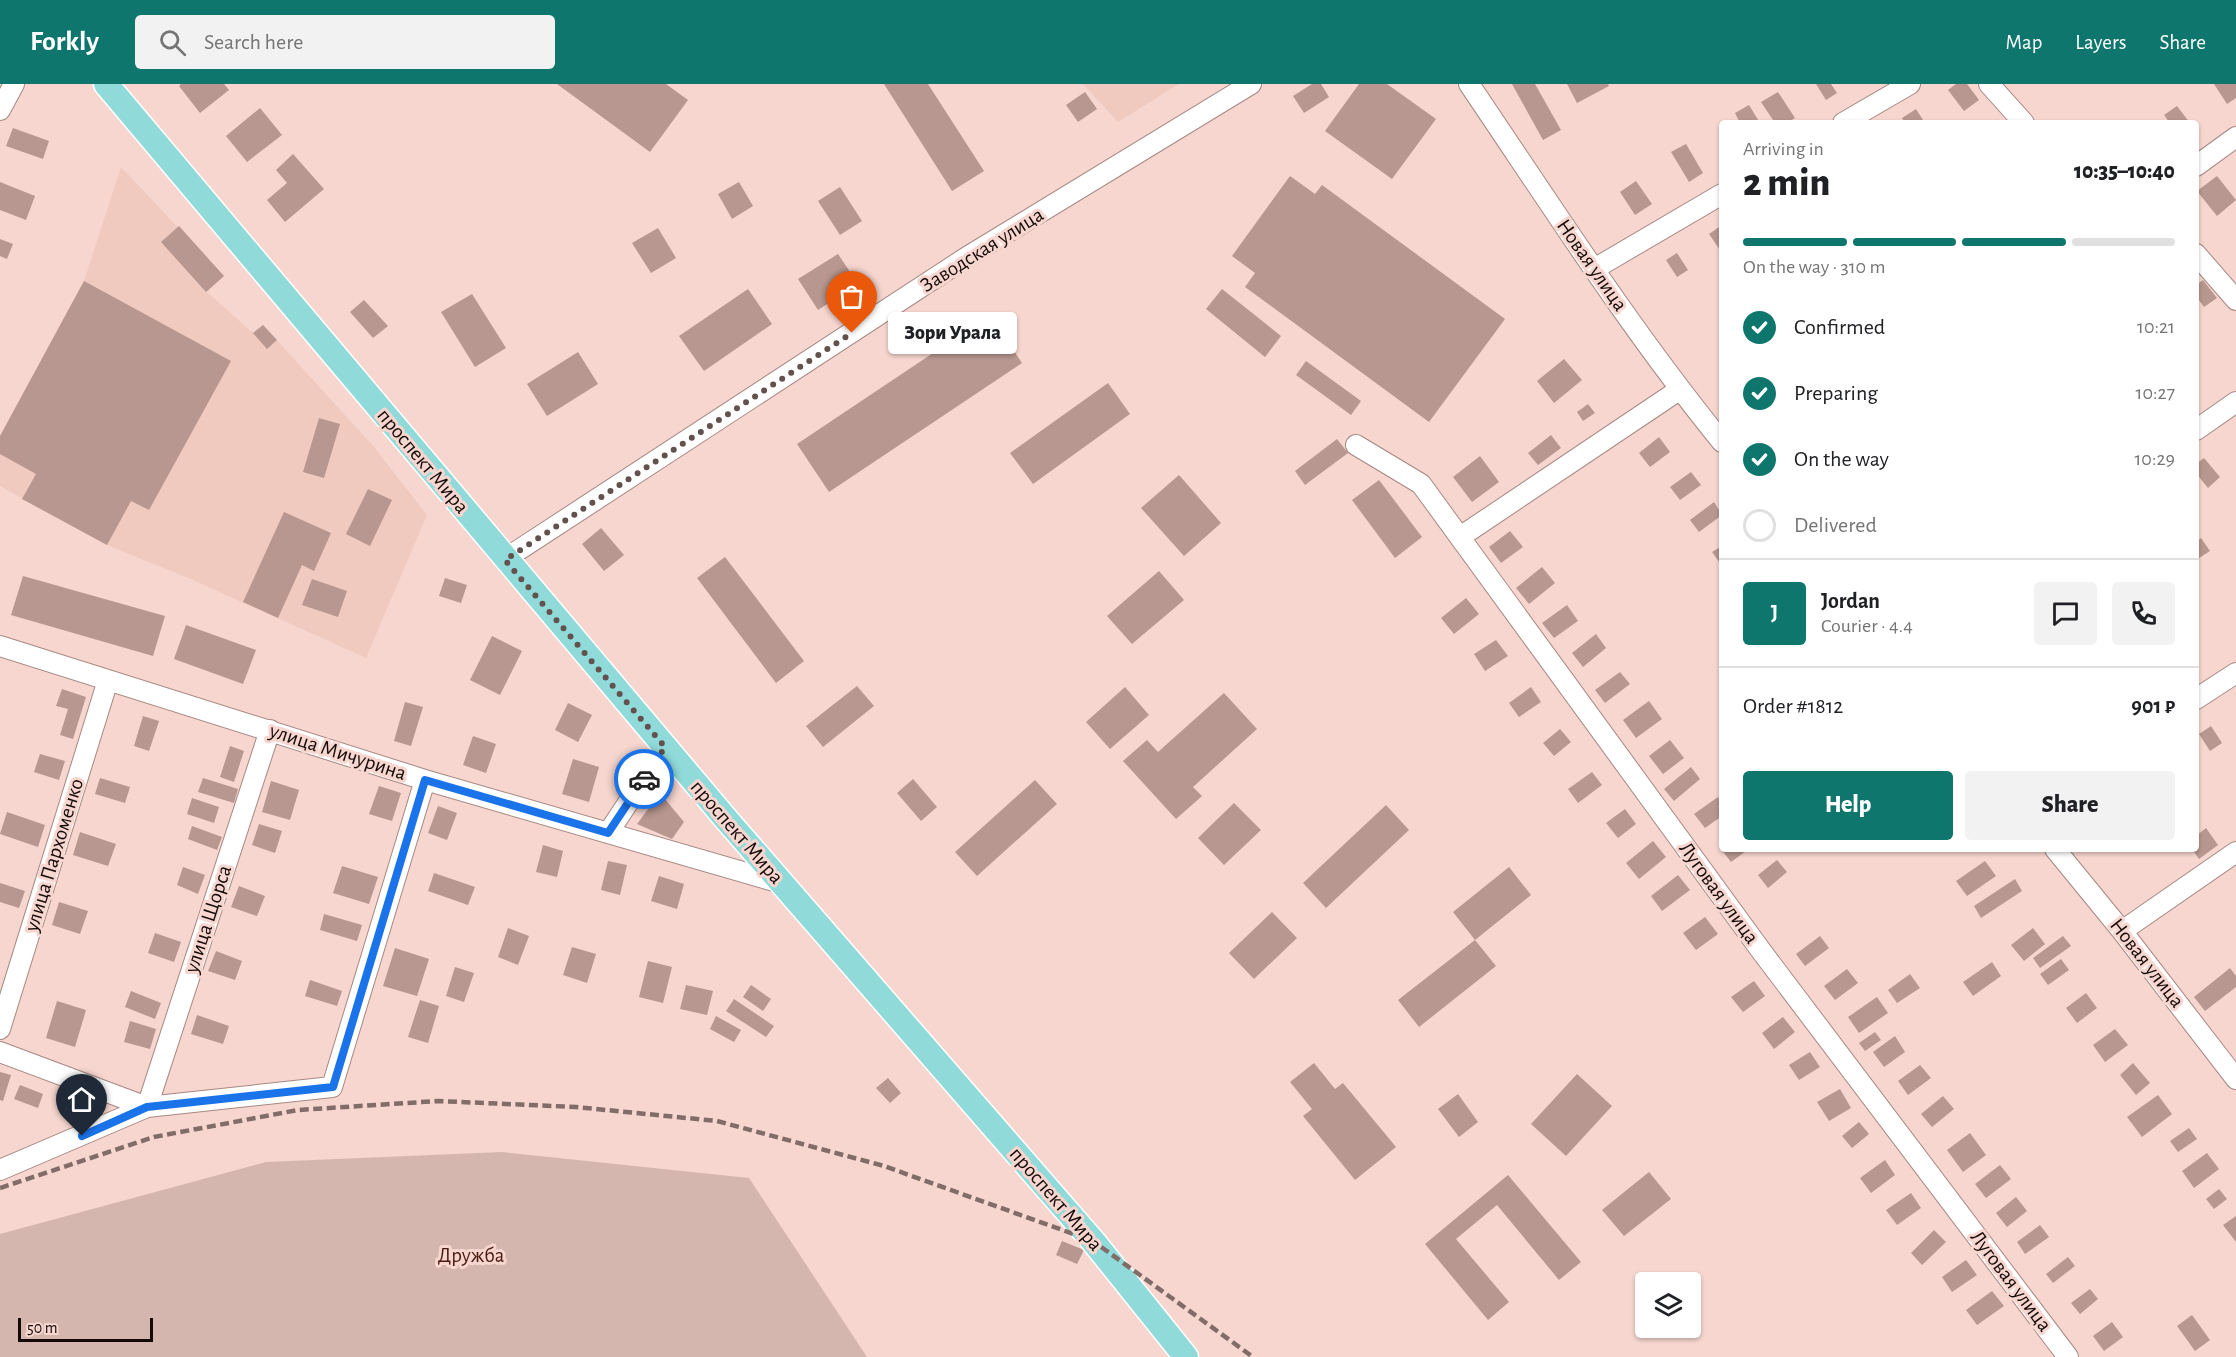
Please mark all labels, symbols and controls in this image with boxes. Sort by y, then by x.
search box [135,15,555,69]
icon: search [156,26,189,59]
text: Forkly [30,28,99,56]
text: Search here [204,31,303,53]
text: Map [2006,32,2042,53]
text: Layers [2075,32,2126,53]
text: Share [2159,32,2206,53]
text: Arriving in [1743,139,1824,159]
text: 10:35–10:40 [2074,160,2175,182]
text: 2 min [1743,164,1830,203]
street label: Заводская улица [917,204,1048,296]
street label: Новая улица [1553,215,1631,315]
text: On the way · 310 m [1743,257,1885,277]
pin [826,271,877,333]
icon: bag [835,280,868,313]
icon: check [1743,311,1776,344]
callout: Зори Урала [888,312,1017,354]
text: Confirmed [1794,316,1885,338]
text: 10:21 [2137,317,2175,337]
text: Зори Урала [904,323,1001,343]
icon: check [1743,377,1776,410]
text: Preparing [1794,382,1878,404]
text: 10:27 [2136,383,2175,403]
street label: проспект Мира [373,405,473,518]
icon: check [1743,443,1776,476]
text: On the way [1794,448,1889,470]
text: 10:29 [2134,449,2175,469]
text: Delivered [1794,514,1877,536]
button: chat [2034,582,2097,645]
button: phone [2112,582,2175,645]
text: Jordan [1821,590,1880,612]
text: J [1771,602,1778,624]
text: Courier · 4.4 [1821,616,1913,636]
text: Order #1812 [1743,695,1843,717]
text: 901 ₽ [2131,695,2175,717]
street label: улица Мичурина [266,720,409,784]
courier [614,749,674,809]
icon: car [628,763,661,796]
button: Help [1743,771,1953,840]
button: Share [1965,771,2175,840]
street label: улица Пархоменко [20,776,87,935]
street label: проспект Мира [687,776,788,888]
street label: Луговая улица [1675,838,1763,948]
street label: улица Щорса [180,862,235,976]
street label: Новая улица [2106,914,2188,1012]
pin [56,1074,107,1136]
icon: home [65,1083,98,1116]
street label: проспект Мира [1006,1143,1107,1255]
street label: Луговая улица [1967,1227,2056,1336]
park label: Дружба [438,1245,505,1266]
map controls [1635,1272,1701,1338]
button: layers [1635,1272,1701,1338]
scale bar [18,1315,153,1342]
text: 50 m [27,1320,58,1336]

